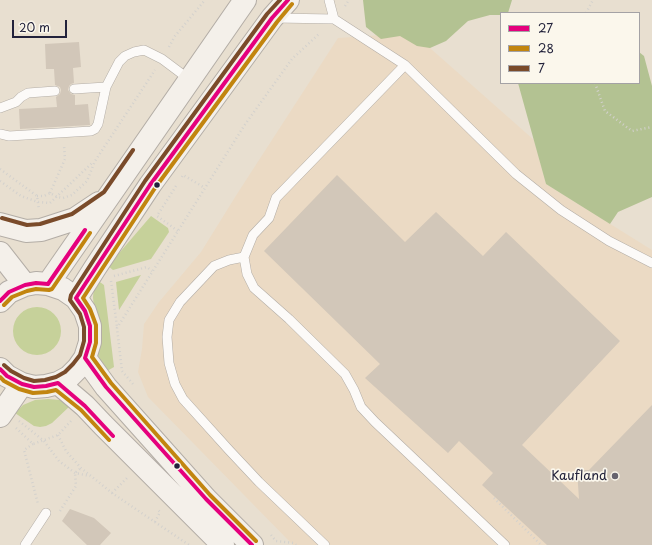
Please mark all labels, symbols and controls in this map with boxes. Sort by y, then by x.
scale bar [14,12,69,38]
legend [500,12,640,84]
text: 20 m [19,18,50,36]
text: 27 [538,19,553,37]
text: 28 [538,39,554,57]
text: 7 [538,59,545,77]
unlabelled marker [152,180,162,190]
unlabelled marker [172,461,182,471]
place label: Kaufland [551,468,607,484]
marker: Kaufland [610,471,620,481]

